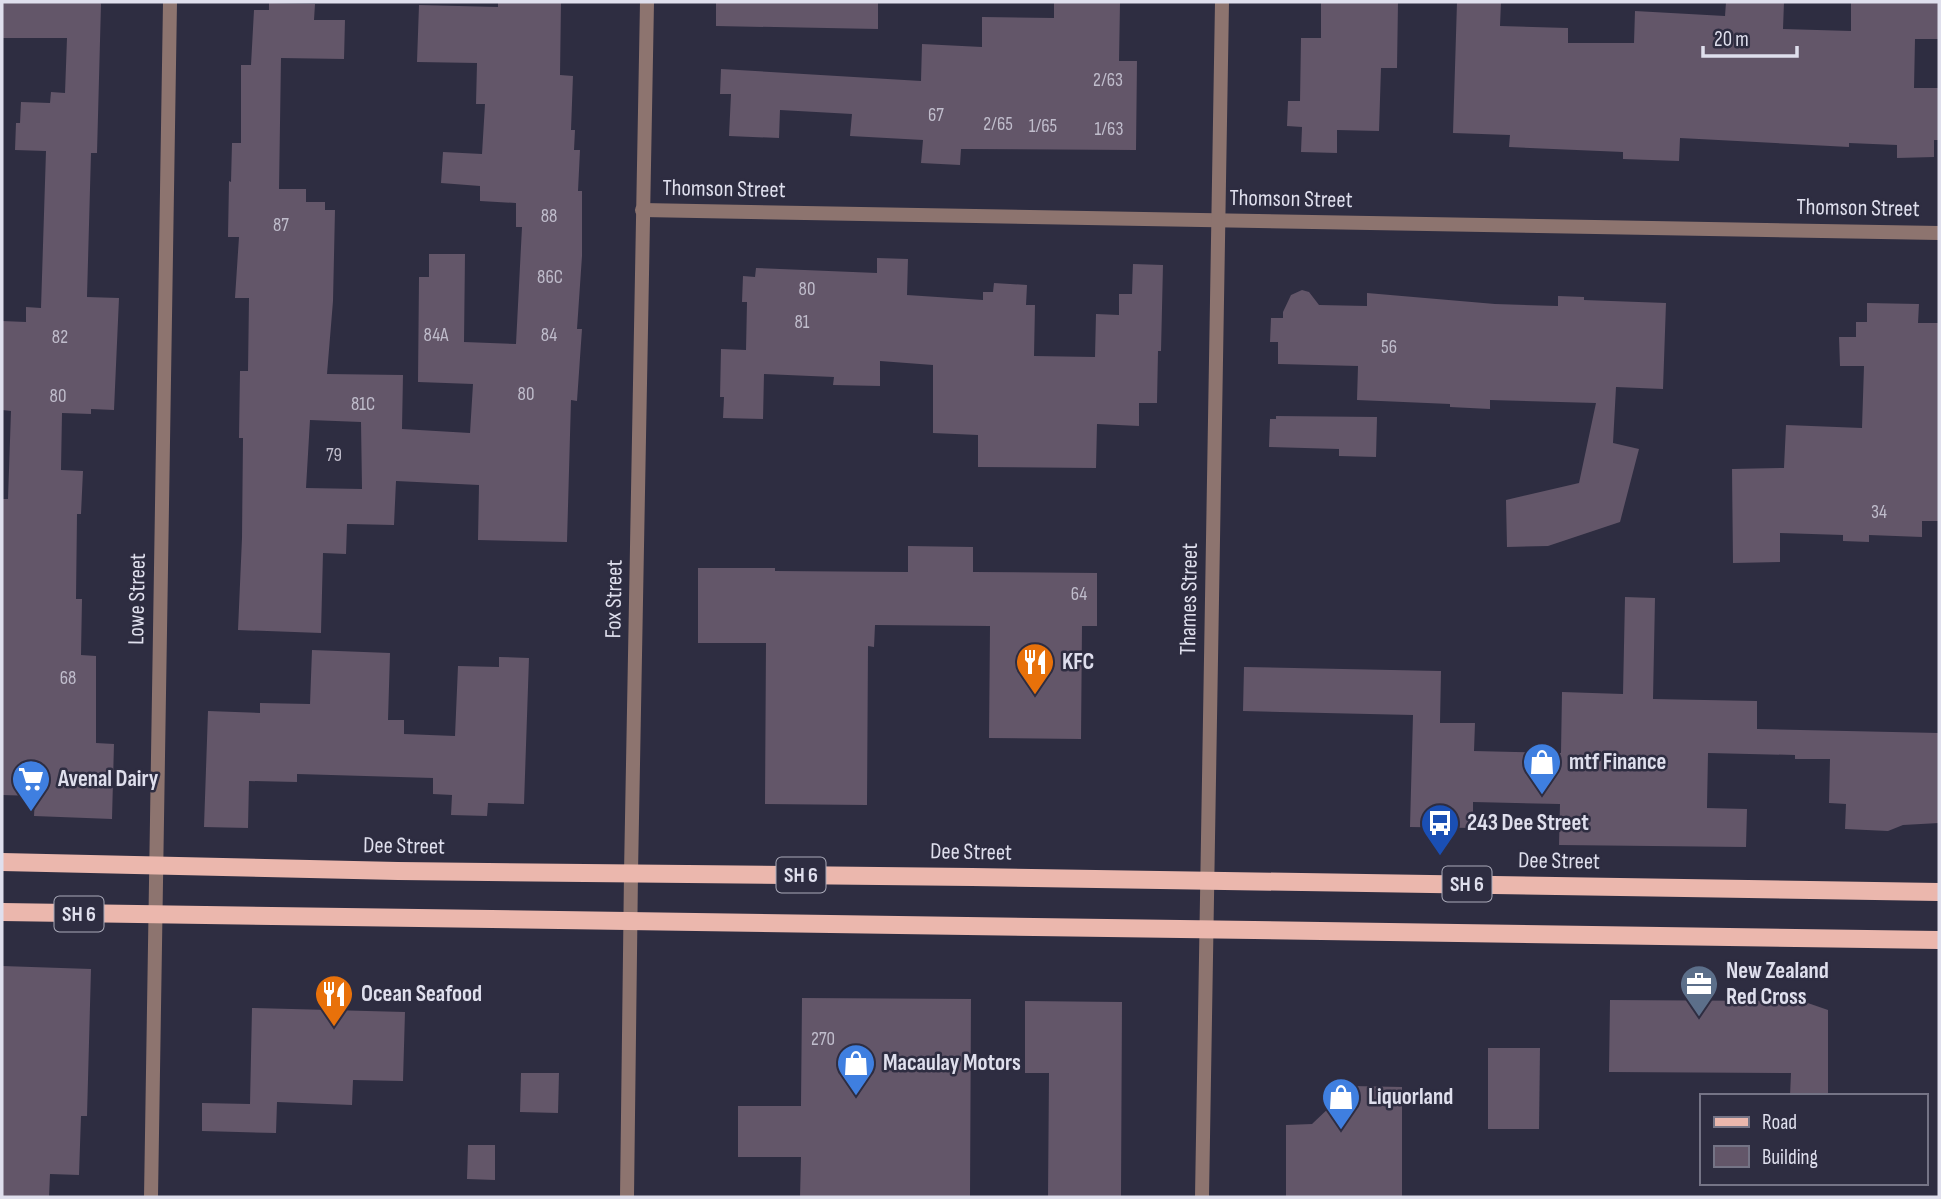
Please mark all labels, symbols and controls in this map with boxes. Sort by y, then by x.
scale bar [1703,14,1798,58]
text: 20 m [1714,27,1749,52]
house number: 2/63 [1093,69,1123,92]
house number: 67 [928,104,944,127]
house number: 2/65 [983,113,1013,136]
house number: 1/65 [1029,115,1057,138]
house number: 1/63 [1095,118,1123,141]
street label: Thomson Street [662,174,786,204]
street label: Thomson Street [1229,184,1353,214]
street label: Thomson Street [1796,193,1920,223]
house number: 88 [541,205,557,228]
house number: 87 [273,214,289,237]
house number: 86C [537,266,563,289]
house number: 80 [799,278,815,301]
house number: 81 [795,311,810,334]
house number: 84A [424,324,449,347]
house number: 84 [541,324,557,347]
house number: 82 [52,326,68,349]
house number: 56 [1381,336,1397,359]
house number: 80 [518,383,534,406]
house number: 80 [50,385,66,408]
house number: 81C [351,393,375,416]
house number: 79 [326,444,342,467]
house number: 34 [1871,501,1887,524]
street label: Thames Street [1174,543,1204,655]
street label: Lowe Street [122,553,152,645]
street label: Fox Street [599,559,629,639]
house number: 64 [1071,583,1087,606]
restaurant icon: KFC [1014,641,1056,696]
place label: KFC [1062,648,1094,676]
house number: 68 [60,667,76,690]
shop icon: mtf Finance [1521,741,1563,796]
place label: mtf Finance [1569,748,1666,776]
supermarket icon: Avenal Dairy [10,758,52,813]
place label: Avenal Dairy [57,765,159,793]
bus stop icon: 243 Dee Street [1419,802,1461,857]
place label: 243 Dee Street [1467,809,1589,837]
street label: Dee Street [363,831,445,861]
street label: Dee Street [930,837,1012,867]
street label: Dee Street [1518,846,1600,876]
road number: SH 6 [776,858,826,892]
road number: SH 6 [1442,866,1492,902]
road number: SH 6 [55,897,104,932]
place label: New Zealand Red Cross [1726,957,1829,1011]
office icon: New Zealand Red Cross [1678,963,1720,1018]
restaurant icon: Ocean Seafood [313,973,355,1028]
place label: Ocean Seafood [361,980,482,1008]
house number: 270 [811,1028,835,1051]
shop icon: Macaulay Motors [835,1042,877,1097]
place label: Macaulay Motors [883,1049,1021,1077]
shop icon: Liquorland [1320,1076,1362,1131]
place label: Liquorland [1368,1083,1453,1111]
legend [1700,1094,1927,1185]
text: Road [1762,1110,1797,1135]
text: Building [1762,1145,1818,1170]

